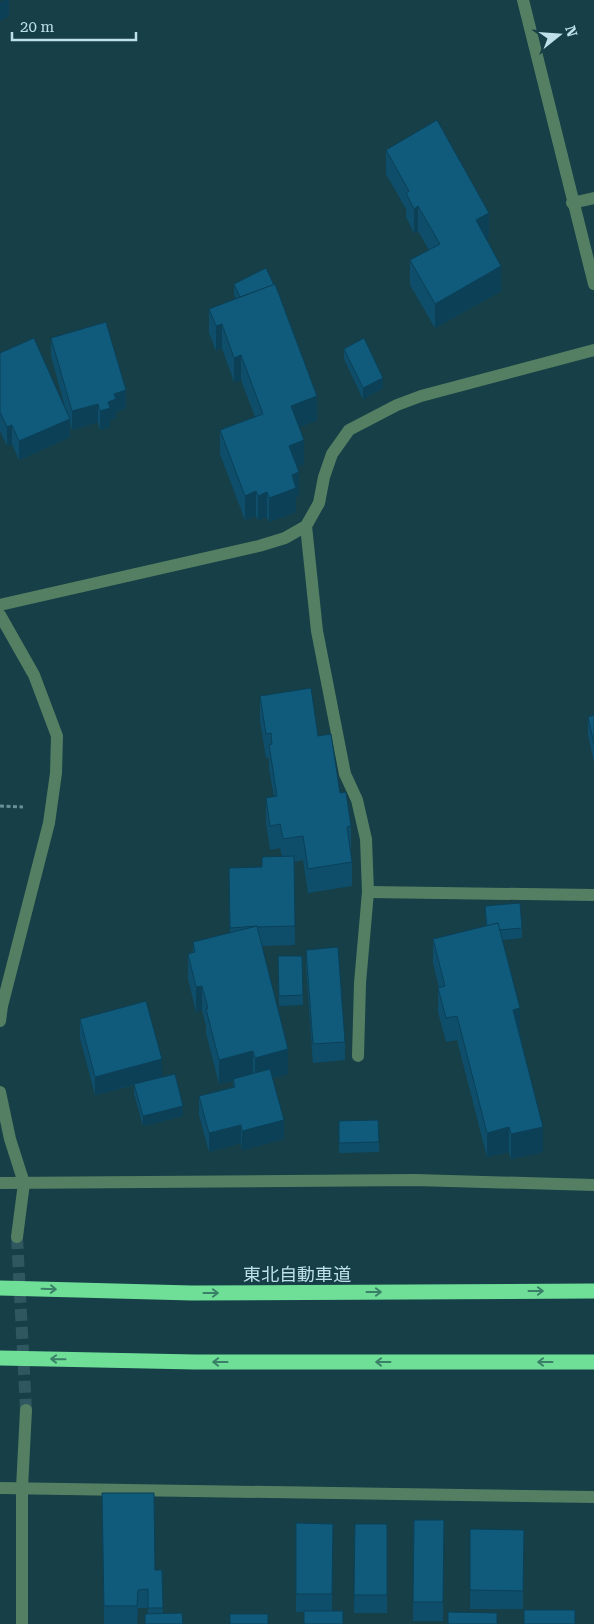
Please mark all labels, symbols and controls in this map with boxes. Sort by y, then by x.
scale bar [12,10,136,42]
north arrow [534,10,584,60]
text: 20 m [20,18,55,36]
text: N [562,24,581,39]
street label: 東北自動車道 [243,1264,351,1285]
one-way arrow [40,1284,56,1294]
one-way arrow [528,1286,544,1296]
one-way arrow [365,1287,381,1297]
one-way arrow [202,1288,219,1298]
one-way arrow [50,1354,66,1364]
one-way arrow [213,1357,229,1367]
one-way arrow [375,1357,392,1367]
one-way arrow [538,1357,554,1367]

